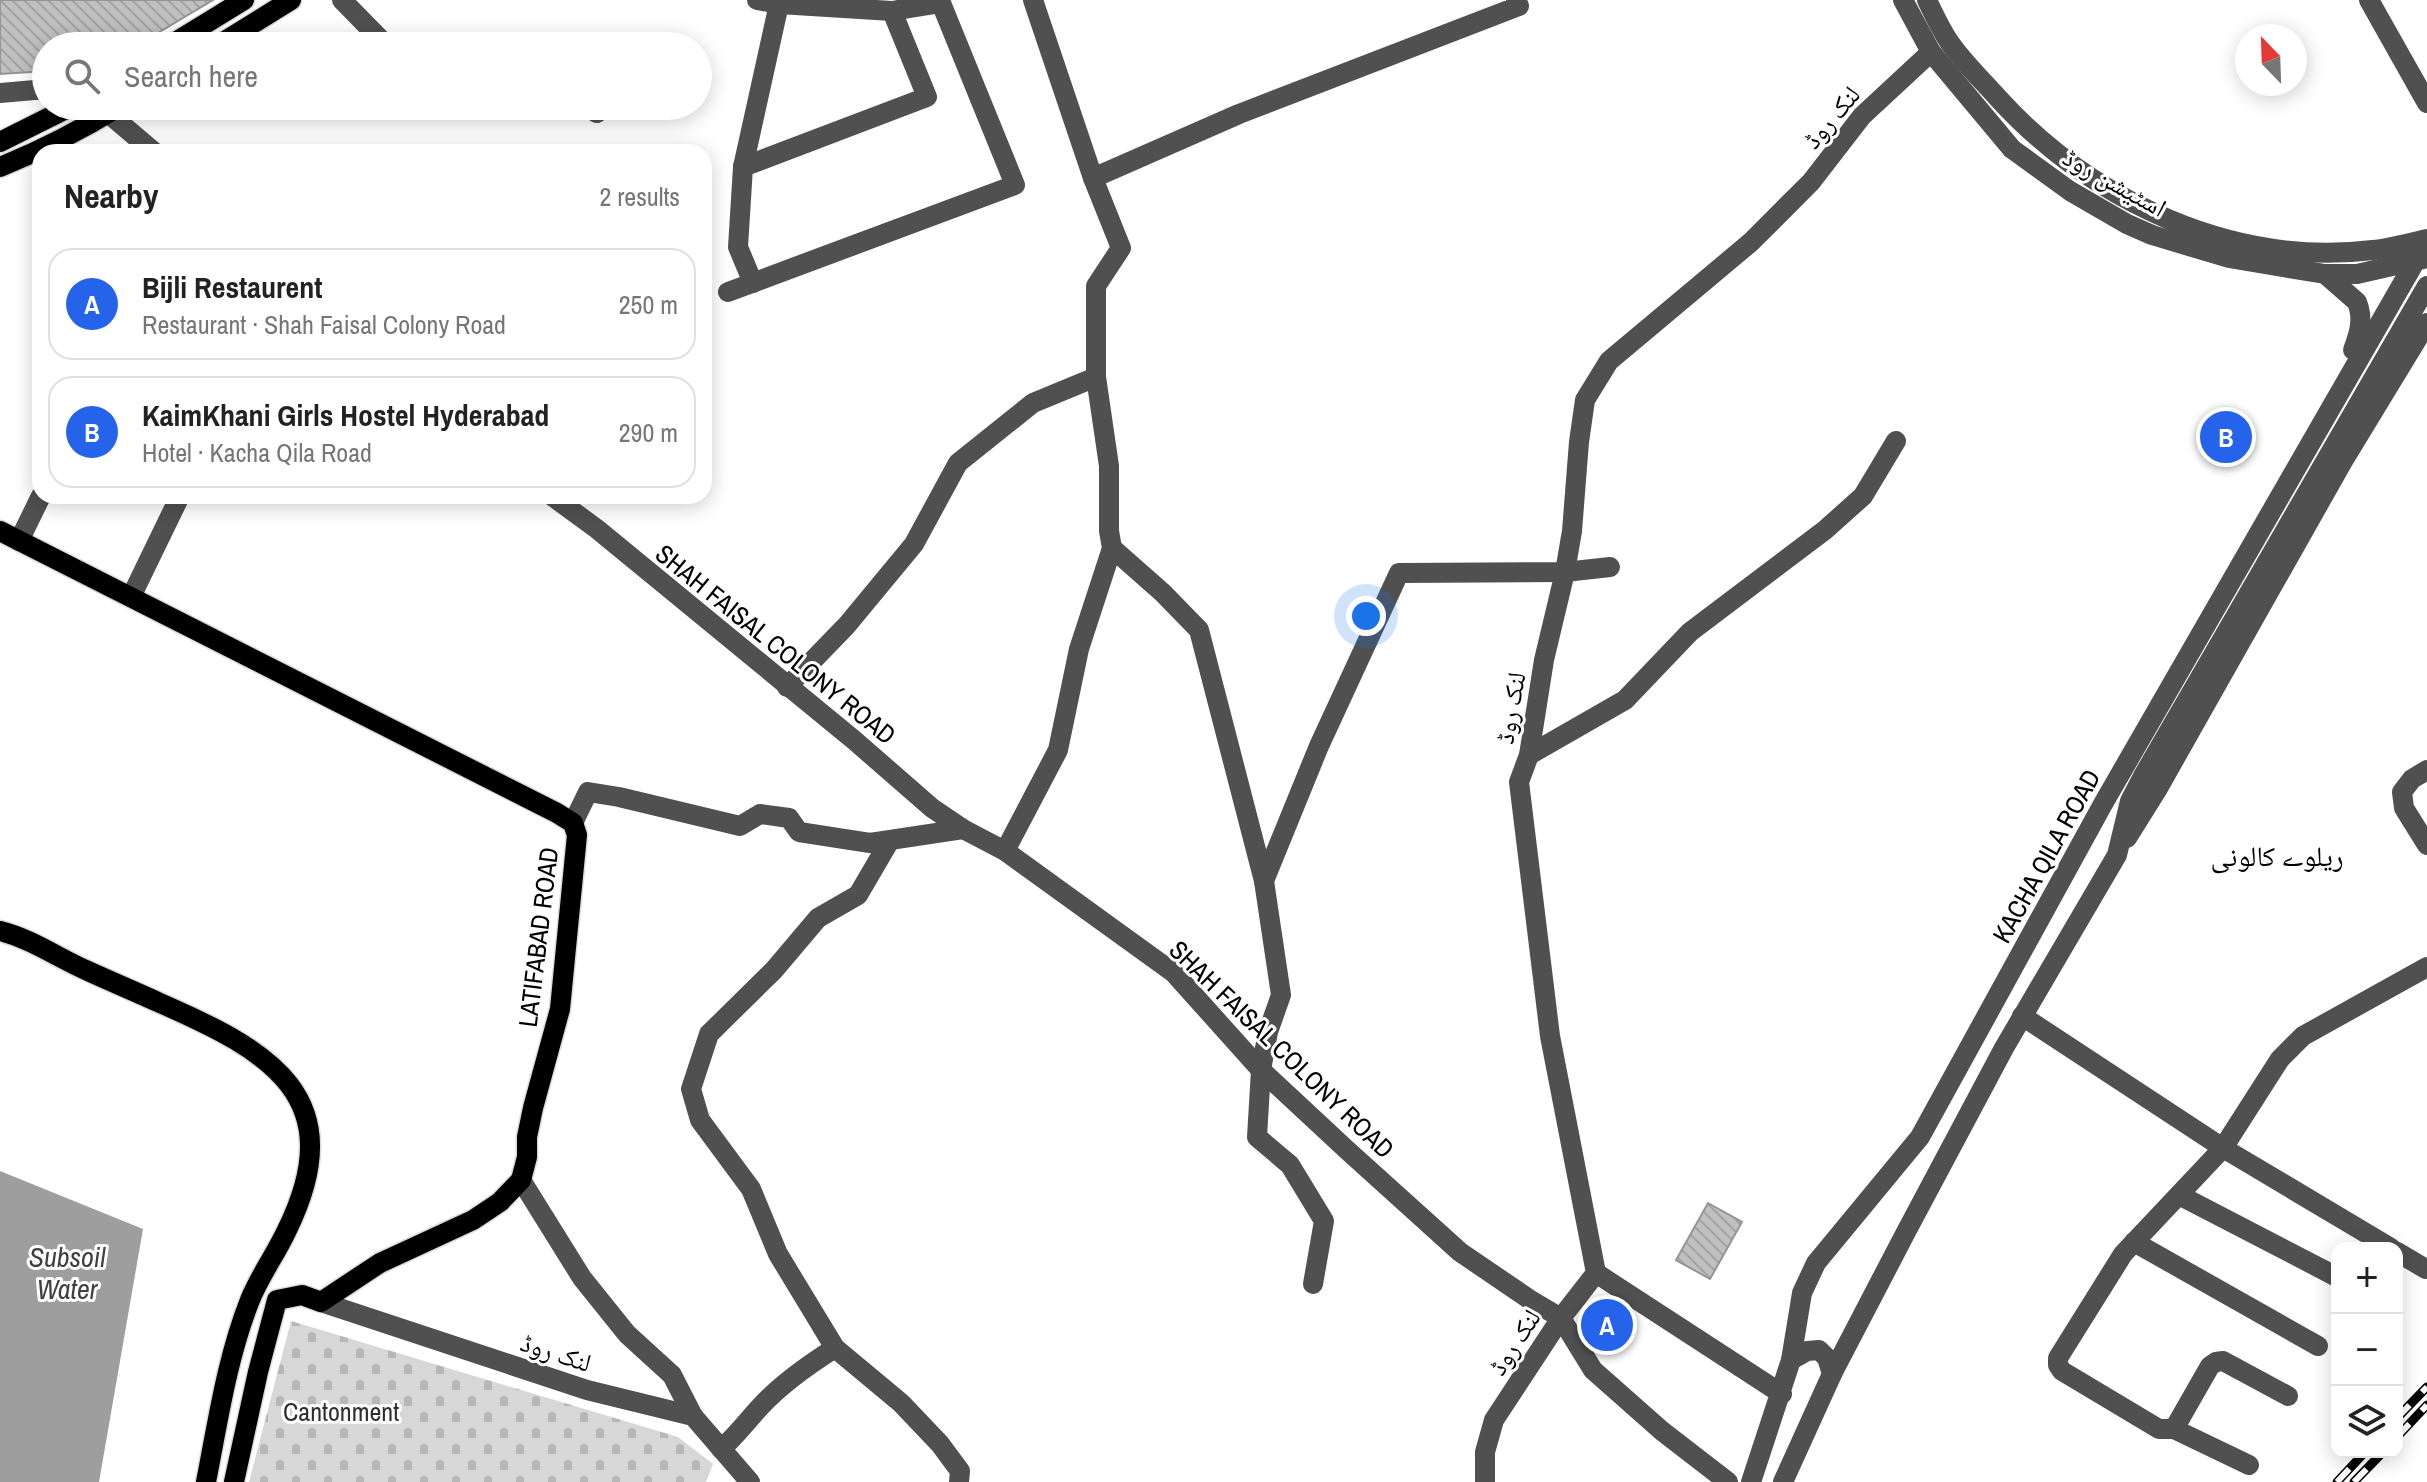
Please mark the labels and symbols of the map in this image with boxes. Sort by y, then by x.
north arrow [2235,24,2307,96]
street label: لنک روڈ [1794,78,1868,156]
street label: اسٹیشن روڈ [2057,139,2173,225]
pin: B [2200,407,2252,467]
street label: SHAH FAISAL COLONY ROAD [648,536,904,752]
your location [1346,596,1386,636]
street label: لنک روڈ [1486,669,1534,747]
street label: KACHA QILA ROAD [1984,763,2108,949]
district label: ریلوے کالونی [2210,837,2344,875]
street label: LATIFABAD ROAD [510,845,566,1029]
street label: SHAH FAISAL COLONY ROAD [1162,932,1402,1166]
water label: Subsoil Water [29,1238,106,1308]
pin: A [1581,1295,1633,1355]
street label: لنک روڈ [1480,1302,1548,1382]
street label: لنک روڈ [516,1324,596,1380]
park label: Cantonment [283,1394,399,1429]

